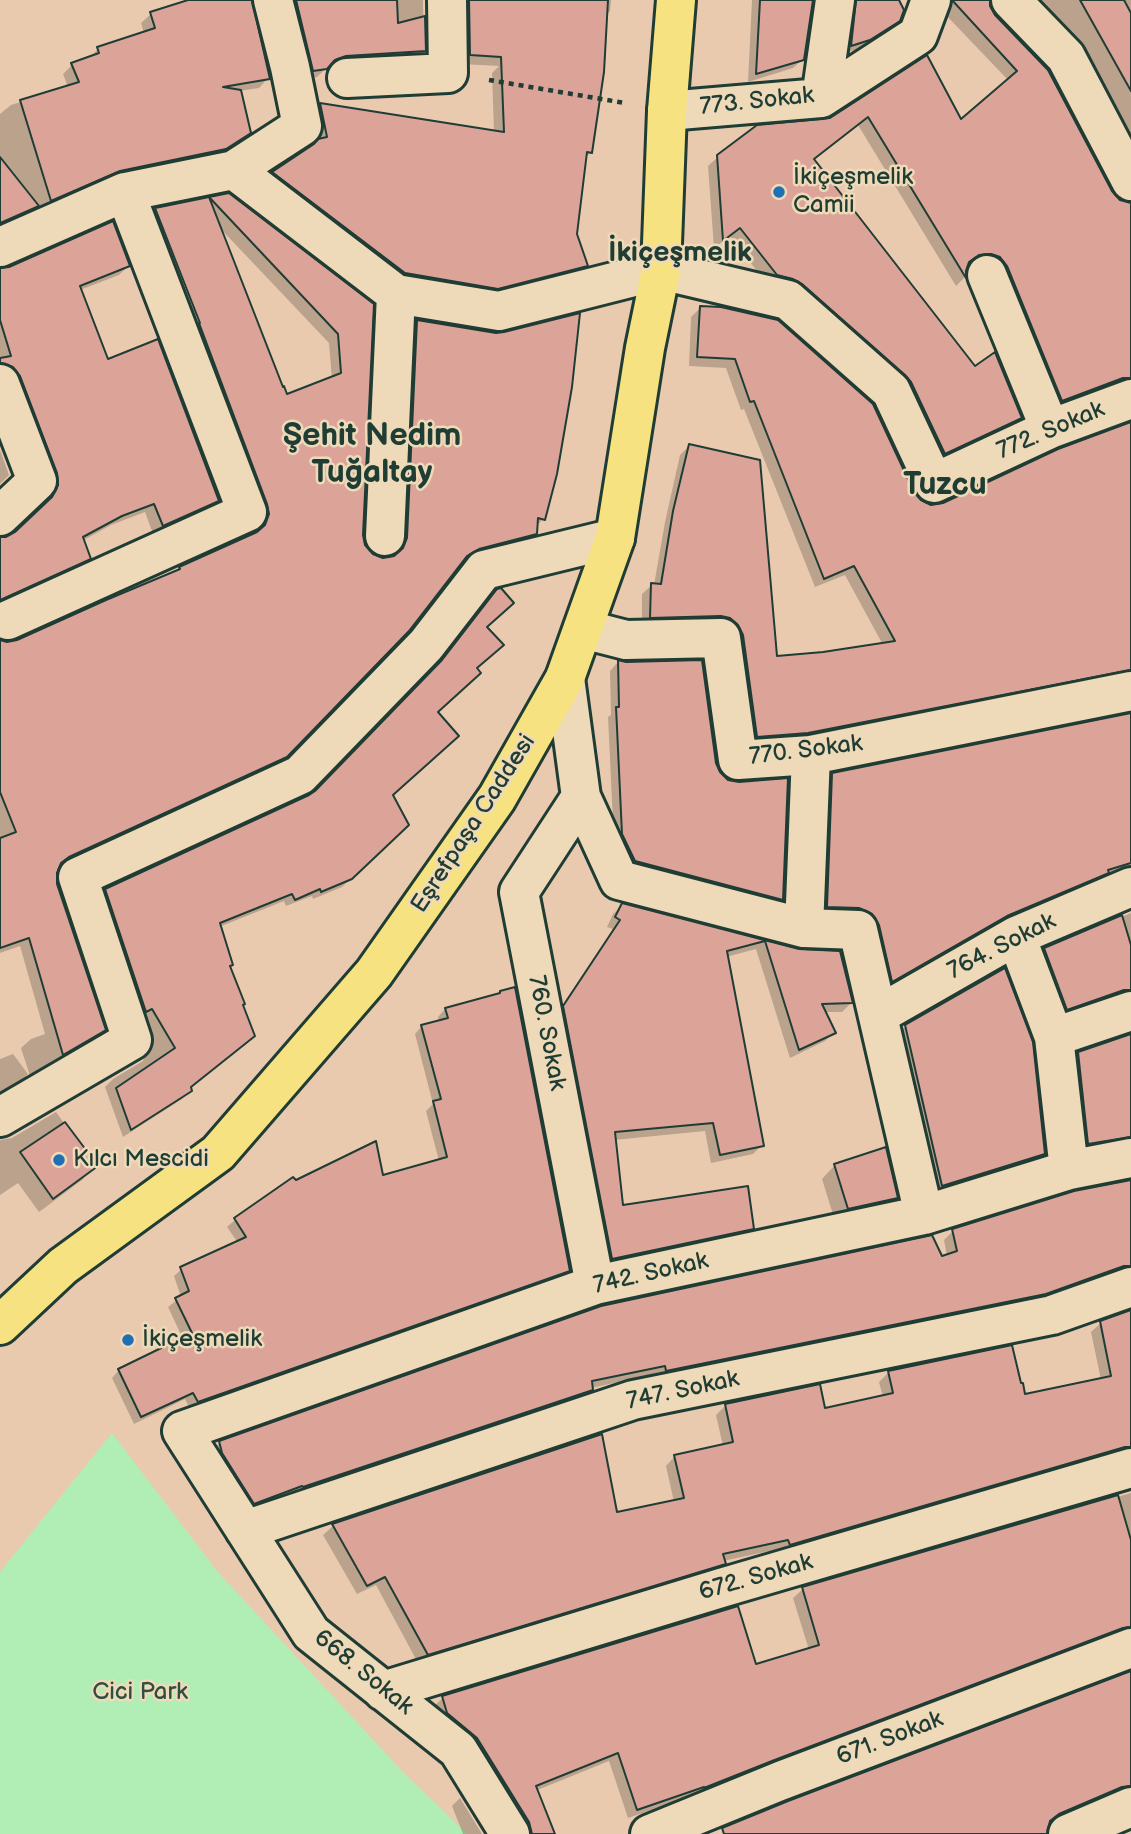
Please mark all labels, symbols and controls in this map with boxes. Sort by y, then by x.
street label: 773. Sokak [699,82,815,122]
place label: İkiçeşmelik Camii [793,164,913,220]
marker: İkiçeşmelik Camii [771,184,787,200]
district label: İkiçeşmelik [608,237,752,271]
street label: 772. Sokak [993,396,1109,466]
district label: Şehit Nedim Tuğaltay [283,418,461,493]
district label: Tuzcu [903,467,987,505]
street label: Eşrefpaşa Caddesi [406,729,542,919]
street label: 770. Sokak [748,730,864,772]
street label: 764. Sokak [943,908,1061,986]
street label: 760. Sokak [521,973,571,1093]
place label: Kılcı Mescidi [73,1146,209,1174]
marker: Kılcı Mescidi [51,1152,67,1168]
street label: 742. Sokak [591,1247,711,1301]
place label: İkiçeşmelik [142,1326,262,1354]
marker: İkiçeşmelik [120,1332,136,1348]
street label: 747. Sokak [624,1365,742,1417]
street label: 672. Sokak [696,1548,816,1608]
street label: 668. Sokak [308,1624,418,1722]
park label: Cici Park [92,1679,188,1707]
street label: 671. Sokak [833,1706,947,1772]

